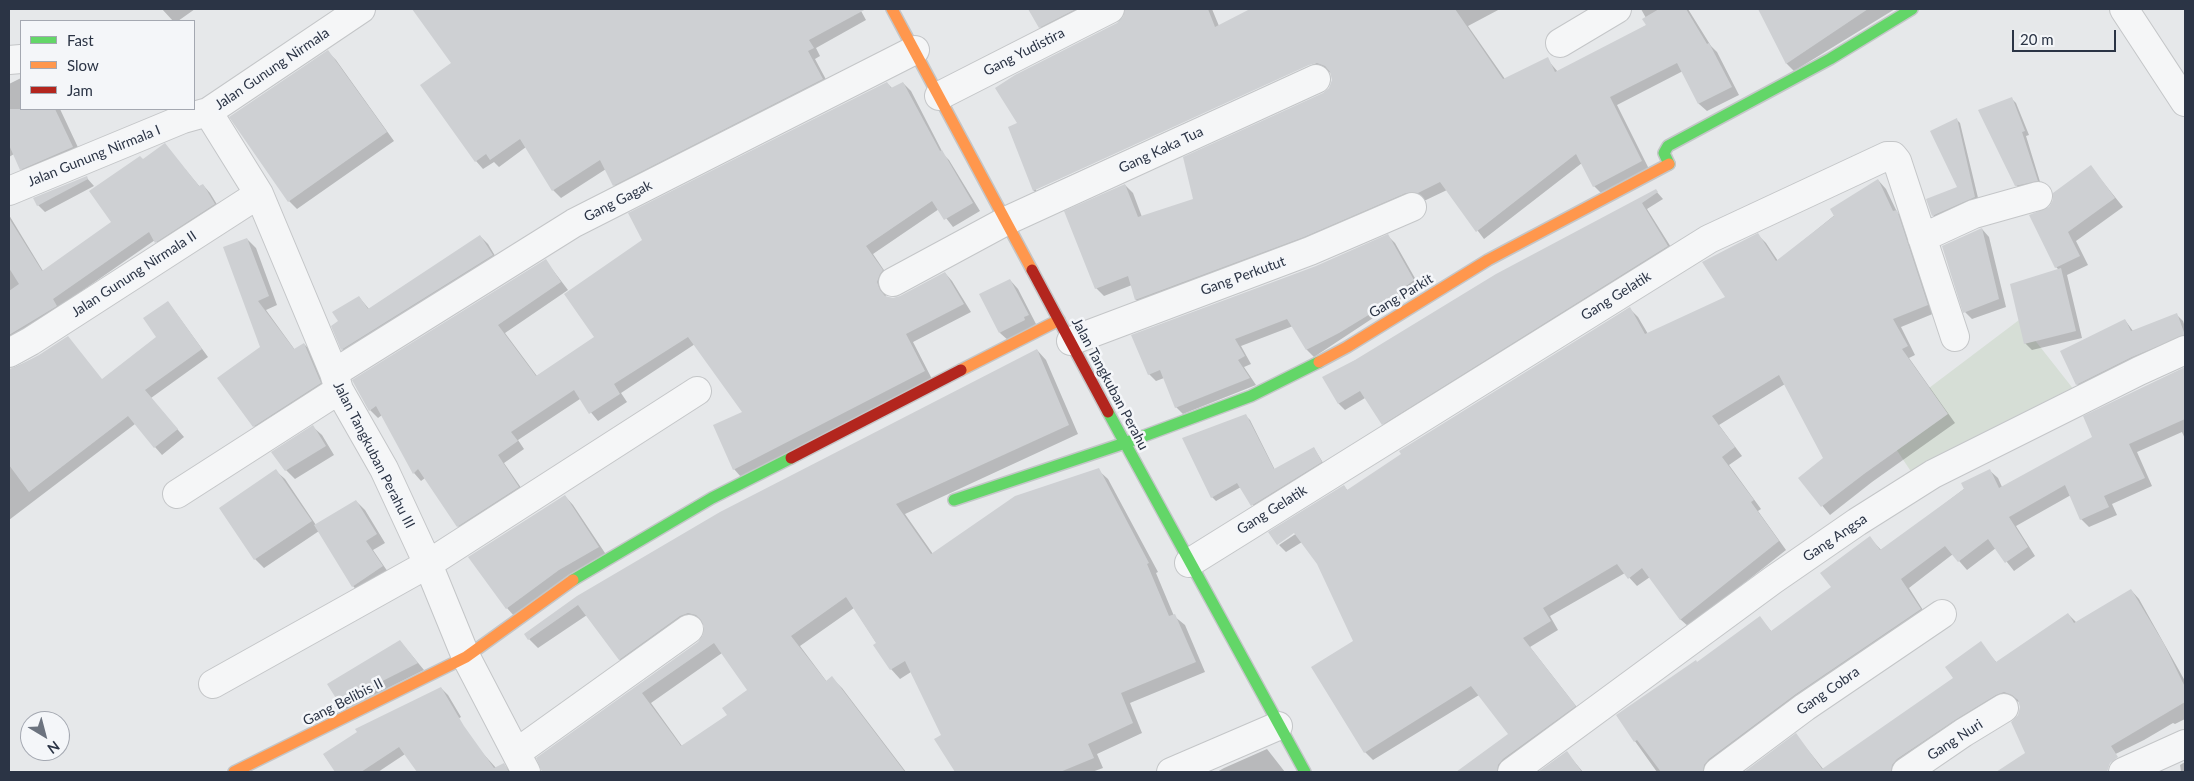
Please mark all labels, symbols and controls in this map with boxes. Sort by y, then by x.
legend [20,20,195,110]
scale bar [2014,20,2118,52]
street label: Gang Yudistira [981,24,1067,80]
street label: Jalan Gunung Nirmala [212,25,332,113]
text: 20 m [2020,30,2054,48]
text: Fast [67,31,94,49]
text: Slow [67,56,99,74]
text: Jam [67,81,93,99]
street label: Jalan Gunung Nirmala I [25,122,163,190]
street label: Gang Kaka Tua [1116,123,1206,177]
street label: Gang Gagak [581,177,655,225]
street label: Jalan Gunung Nirmala II [68,227,200,321]
street label: Gang Perkutut [1198,253,1288,299]
street label: Gang Gelatik [1578,268,1654,324]
street label: Gang Parkit [1366,270,1436,322]
street label: Jalan Tangkuban Perahu [1068,315,1152,453]
street label: Jalan Tangkuban Perahu III [330,379,418,531]
street label: Gang Gelatik [1234,482,1310,538]
street label: Gang Angsa [1800,511,1870,565]
street label: Gang Cobra [1793,663,1863,719]
street label: Gang Belibis II [300,675,386,729]
north arrow [20,711,70,761]
street label: Gang Nuri [1924,716,1986,764]
text: N [44,738,63,758]

